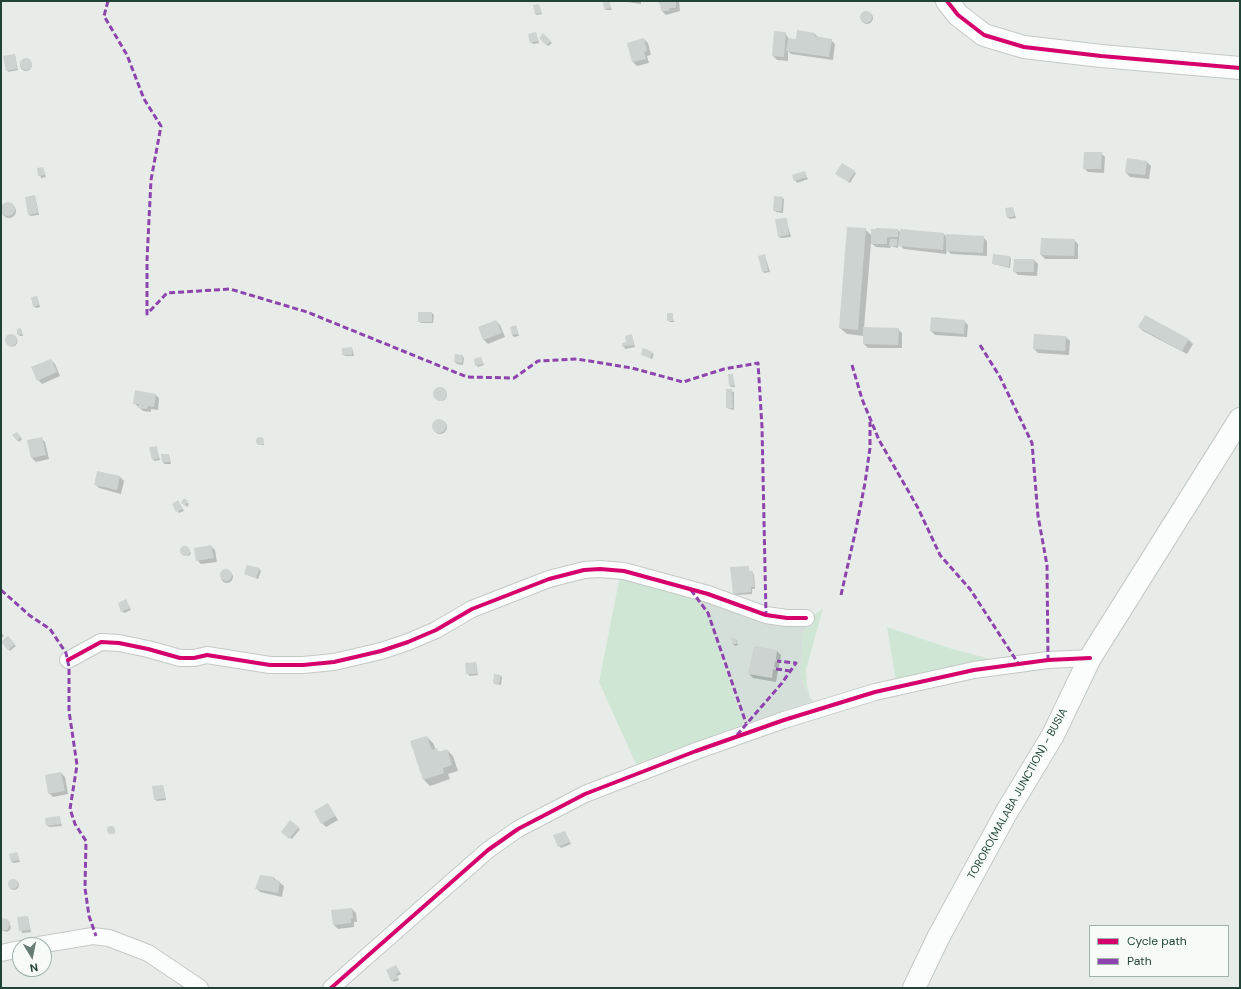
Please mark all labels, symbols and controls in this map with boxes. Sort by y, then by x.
street label: TORORO(MALABA JUNCTION) - BUSIA [965,706,1071,882]
legend [1089,925,1229,977]
text: Cycle path [1127,933,1187,949]
north arrow [12,937,52,977]
text: Path [1127,953,1152,969]
text: N [29,960,39,975]

